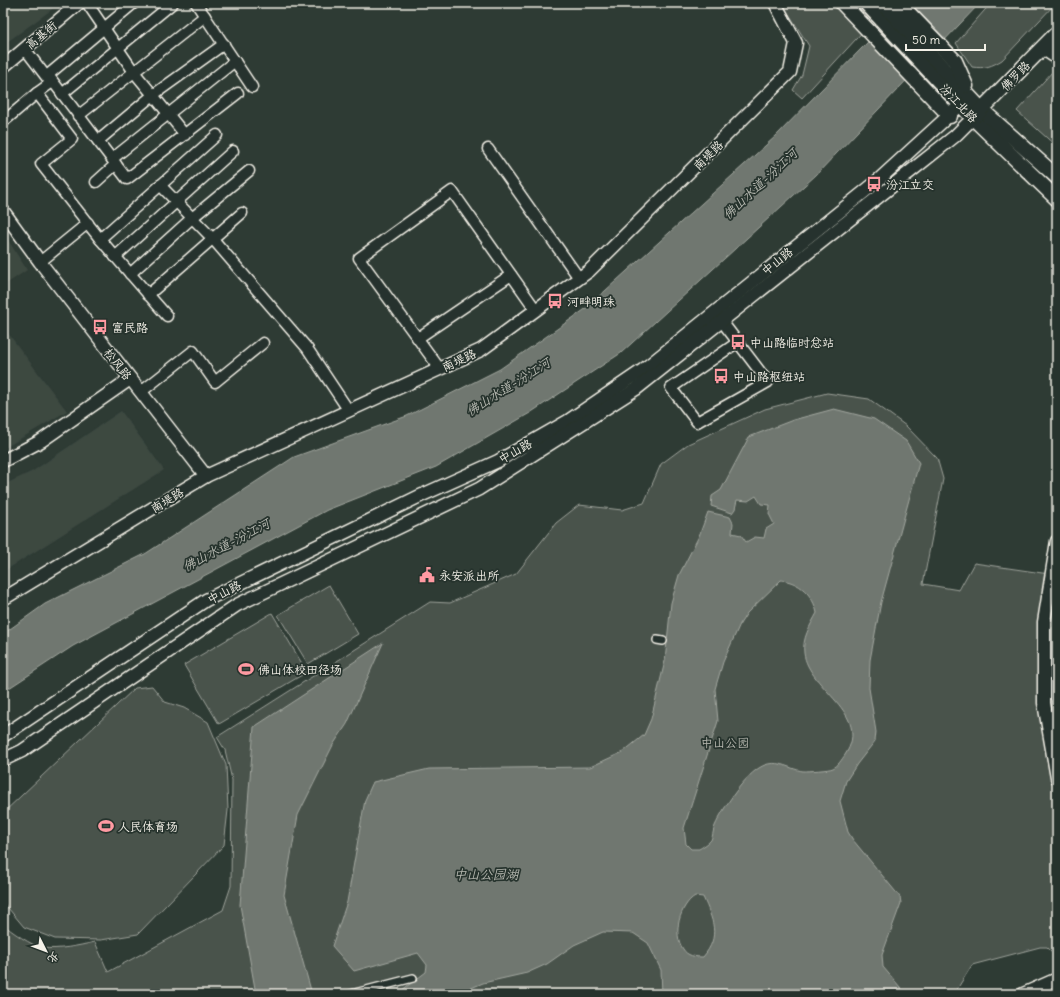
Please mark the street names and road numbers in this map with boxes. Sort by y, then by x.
street label: 高基街 [22,18,60,52]
street label: 佛罗路 [997,58,1033,94]
street label: 汾江北路 [937,80,981,126]
street label: 南堤路 [690,137,726,173]
street label: 中山路 [758,244,796,278]
street label: 松风路 [101,345,135,383]
street label: 南堤路 [440,346,478,374]
street label: 中山路 [496,436,534,466]
street label: 南堤路 [148,484,186,516]
street label: 中山路 [205,577,243,607]

